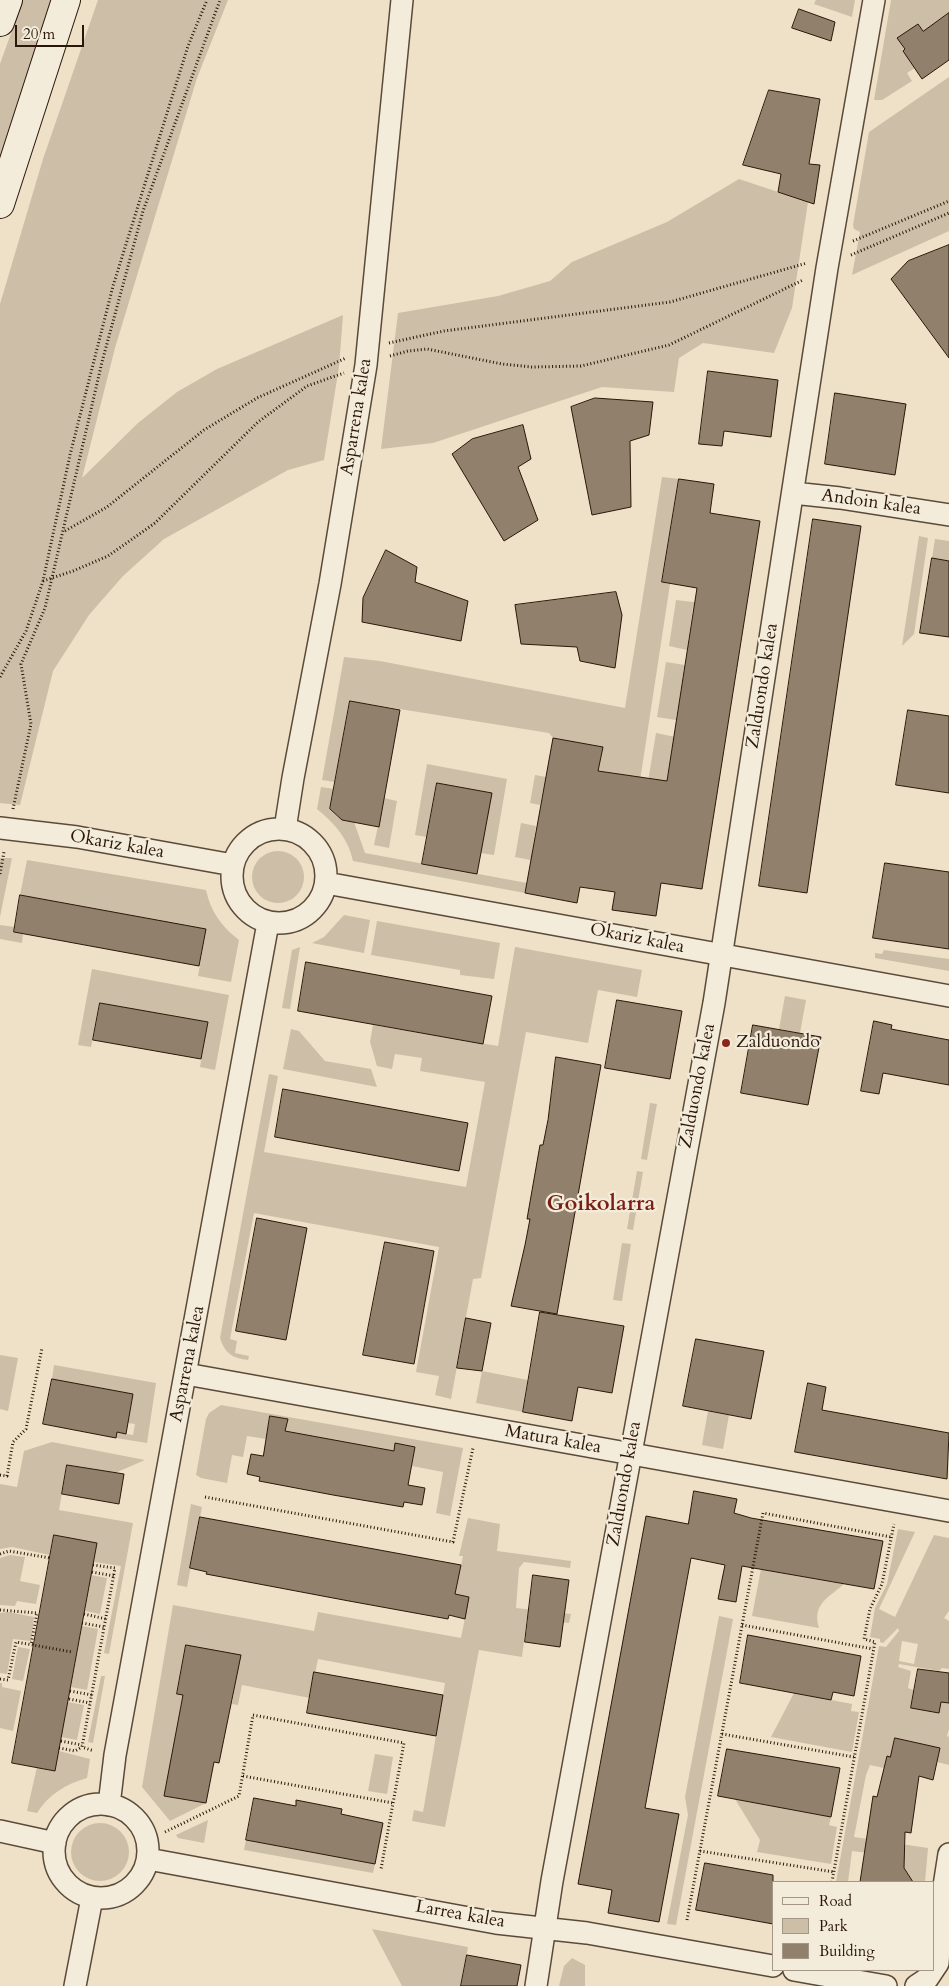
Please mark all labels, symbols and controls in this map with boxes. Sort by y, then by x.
scale bar [18,15,86,47]
text: 20 m [23,24,55,44]
street label: Asparrena kalea [337,357,377,477]
street label: Andoin kalea [820,485,922,521]
street label: Zalduondo kalea [742,622,784,750]
street label: Okariz kalea [68,826,166,864]
street label: Okariz kalea [588,919,686,959]
street label: Zalduondo kalea [675,1022,721,1150]
place label: Zalduondo [736,1032,820,1054]
marker: Zalduondo [720,1037,732,1049]
district label: Goikolarra [546,1192,656,1218]
street label: Asparrena kalea [166,1304,210,1424]
street label: Zalduondo kalea [603,1420,647,1548]
street label: Matura kalea [503,1421,603,1459]
legend [772,1881,934,1971]
text: Road [819,1891,852,1911]
street label: Larrea kalea [414,1897,506,1933]
text: Park [819,1916,848,1936]
text: Building [819,1941,875,1961]

